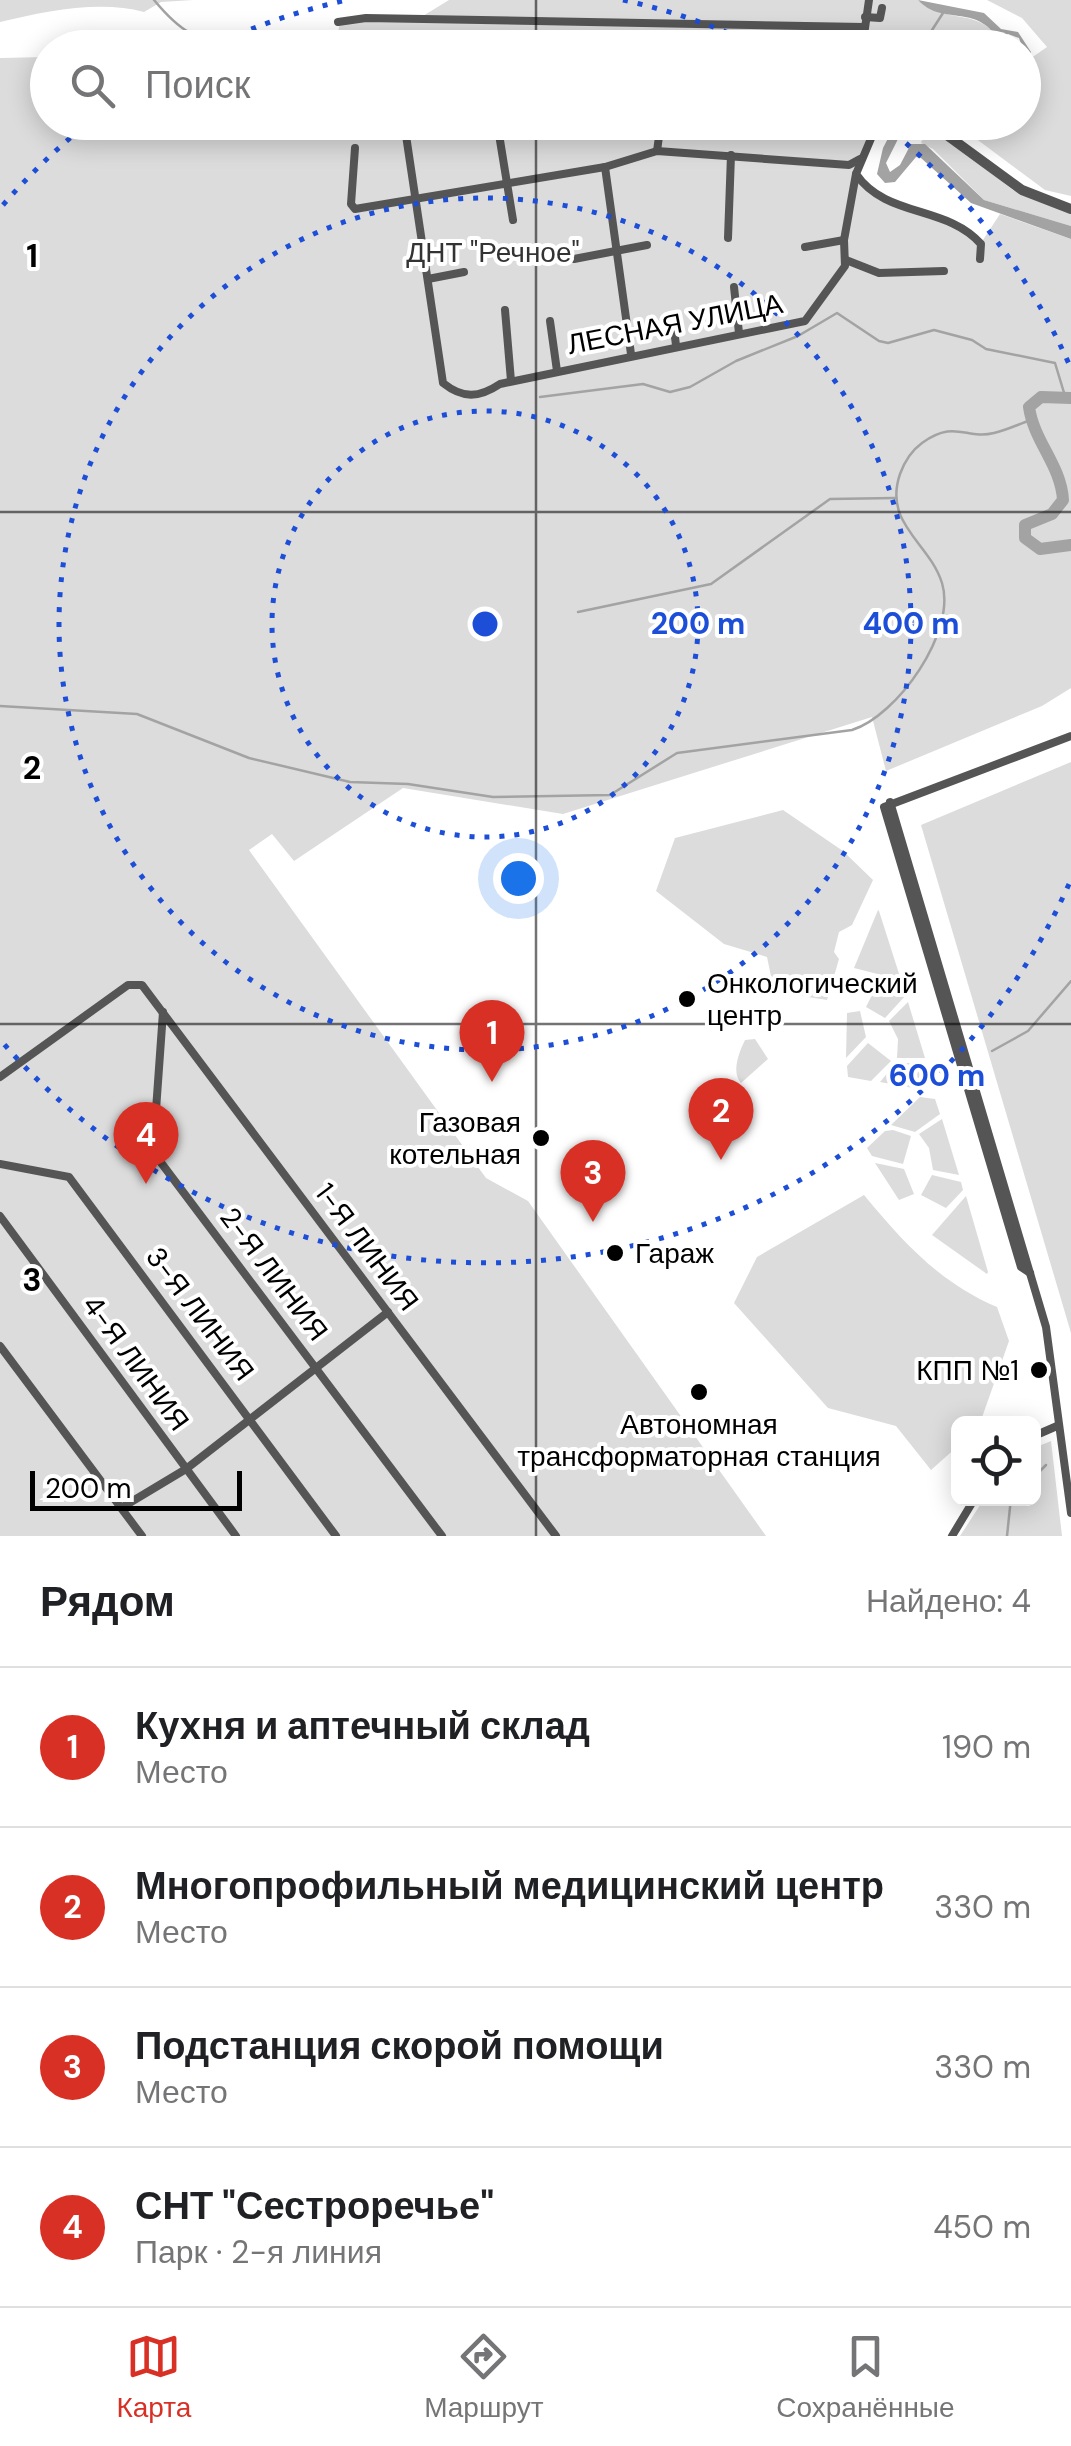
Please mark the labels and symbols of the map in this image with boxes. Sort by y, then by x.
park label: ДНТ "Речное" [406,234,580,271]
text: 1 [26,235,38,277]
street label: ЛЕСНАЯ УЛИЦА [564,285,786,363]
text: 200 m [651,604,745,643]
text: 400 m [862,604,960,643]
centre of rings [467,606,503,642]
text: 2 [23,747,41,789]
your location [493,853,544,904]
place label: Онкологический центр [707,965,918,1034]
marker: Онкологический центр [676,988,698,1010]
pin: 1 [460,1000,524,1082]
text: 600 m [889,1056,985,1095]
pin: 2 [688,1078,754,1160]
pin: 4 [114,1102,178,1184]
place label: Газовая котельная [389,1104,521,1173]
marker: Газовая котельная [530,1127,552,1149]
pin: 3 [560,1140,626,1222]
street label: 1-Я ЛИНИЯ [307,1176,427,1318]
street label: 2-Я ЛИНИЯ [212,1200,336,1348]
place label: Гараж [635,1235,714,1272]
street label: 3-Я ЛИНИЯ [138,1240,262,1388]
marker: Гараж [604,1242,626,1264]
text: 3 [22,1259,42,1301]
street label: 4-Я ЛИНИЯ [74,1288,198,1438]
place label: КПП №1 [916,1352,1019,1389]
marker: КПП №1 [1028,1359,1050,1381]
marker: Автономная трансформаторная станция [688,1381,710,1403]
place label: Автономная трансформаторная станция [517,1406,881,1475]
scale bar [30,1466,242,1510]

